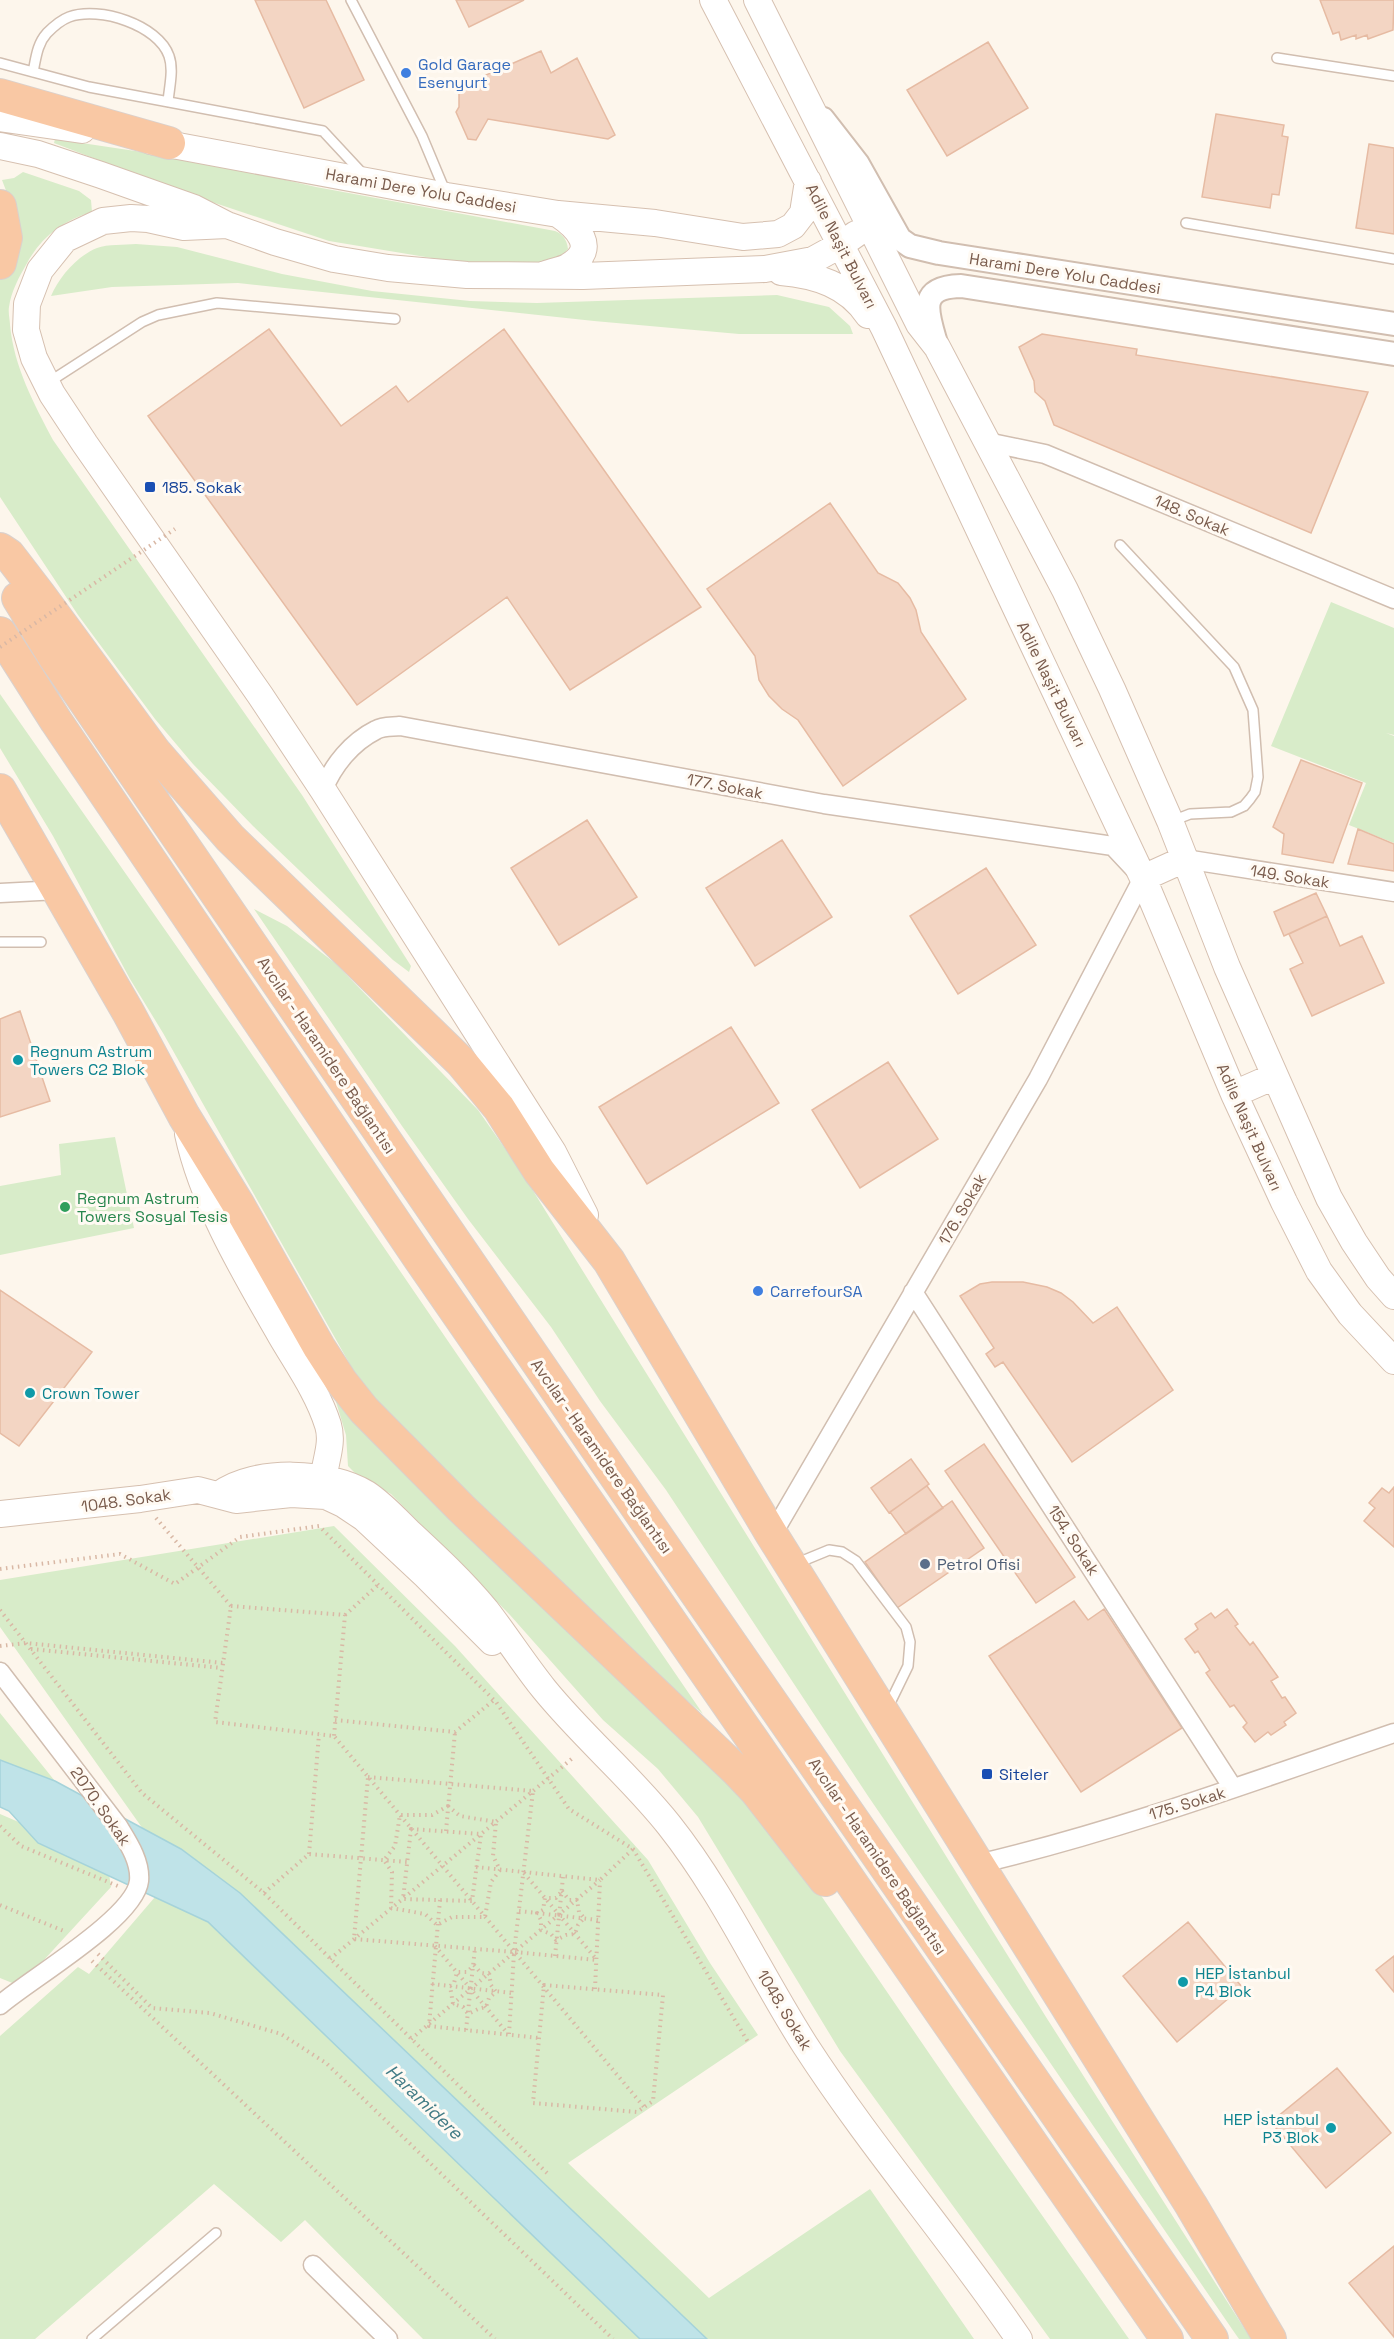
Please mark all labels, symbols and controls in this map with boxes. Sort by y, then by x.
place label: Gold Garage Esenyurt [418,54,511,93]
marker: Gold Garage Esenyurt [399,66,413,80]
street label: Harami Dere Yolu Caddesi [324,163,518,218]
street label: Adile Naşit Bulvarı [801,180,882,312]
street label: Harami Dere Yolu Caddesi [968,248,1162,299]
place label: 185. Sokak [162,477,242,498]
marker: 185. Sokak [143,480,157,494]
street label: 148. Sokak [1151,490,1233,541]
street label: Adile Naşit Bulvarı [1012,618,1091,750]
street label: 177. Sokak [685,769,765,804]
street label: 149. Sokak [1249,860,1331,893]
street label: Avcılar - Haramidere Bağlantısı [253,953,400,1158]
place label: Regnum Astrum Towers C2 Blok [30,1041,152,1080]
marker: Regnum Astrum Towers C2 Blok [11,1053,25,1067]
street label: Adile Naşit Bulvarı [1212,1060,1287,1194]
street label: 176. Sokak [934,1169,991,1249]
place label: Regnum Astrum Towers Sosyal Tesis [77,1188,228,1227]
marker: Regnum Astrum Towers Sosyal Tesis [58,1200,72,1214]
place label: CarrefourSA [770,1281,863,1302]
marker: CarrefourSA [751,1284,765,1298]
street label: Avcılar - Haramidere Bağlantısı [526,1355,677,1558]
place label: Crown Tower [42,1383,140,1404]
marker: Crown Tower [23,1386,37,1400]
street label: 1048. Sokak [80,1484,173,1517]
street label: 154. Sokak [1043,1501,1104,1580]
place label: Petrol Ofisi [937,1554,1020,1575]
marker: Petrol Ofisi [918,1557,932,1571]
street label: Avcılar - Haramidere Bağlantısı [804,1754,951,1959]
street label: 2070. Sokak [66,1763,136,1850]
place label: Siteler [999,1764,1049,1785]
marker: Siteler [980,1767,994,1781]
street label: 175. Sokak [1146,1782,1228,1825]
place label: HEP İstanbul P4 Blok [1195,1963,1291,2002]
street label: 1048. Sokak [752,1966,817,2055]
marker: HEP İstanbul P4 Blok [1176,1975,1190,1989]
water label: Haramidere [381,2059,469,2145]
place label: HEP İstanbul P3 Blok [1223,2109,1319,2148]
marker: HEP İstanbul P3 Blok [1324,2121,1338,2135]

